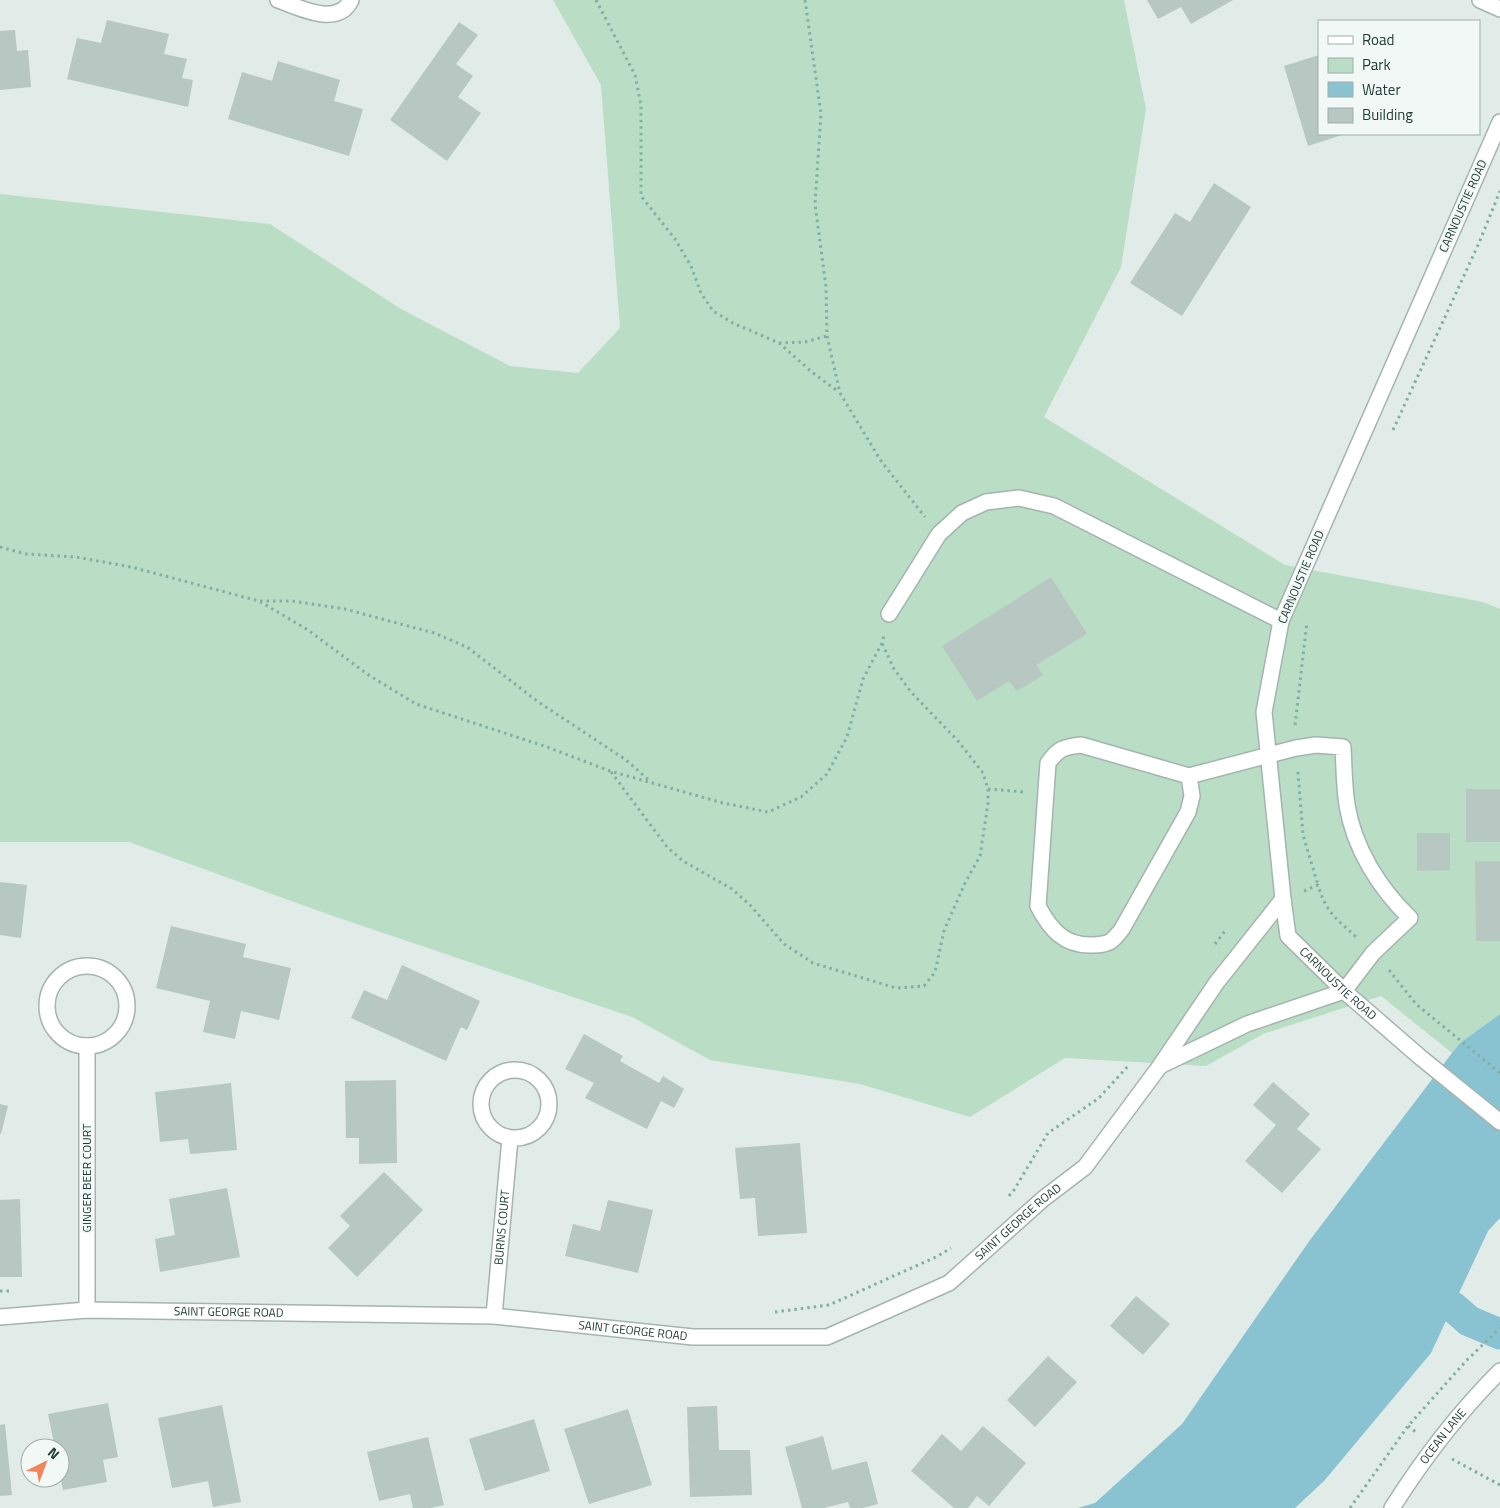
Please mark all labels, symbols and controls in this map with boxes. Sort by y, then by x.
legend [1318,20,1480,135]
text: Road [1362,28,1394,51]
text: Park [1362,53,1391,76]
text: Water [1362,78,1401,101]
text: Building [1362,103,1413,126]
street label: CARNOUSTIE ROAD [1434,156,1492,255]
street label: CARNOUSTIE ROAD [1272,527,1329,627]
street label: CARNOUSTIE ROAD [1295,942,1381,1025]
street label: GINGER BEER COURT [77,1123,96,1232]
street label: SAINT GEORGE ROAD [970,1178,1065,1265]
street label: BURNS COURT [489,1188,514,1266]
street label: SAINT GEORGE ROAD [174,1301,284,1322]
street label: SAINT GEORGE ROAD [577,1315,689,1345]
street label: OCEAN LANE [1414,1403,1471,1468]
north arrow [20,1438,70,1488]
text: N [43,1442,65,1464]

